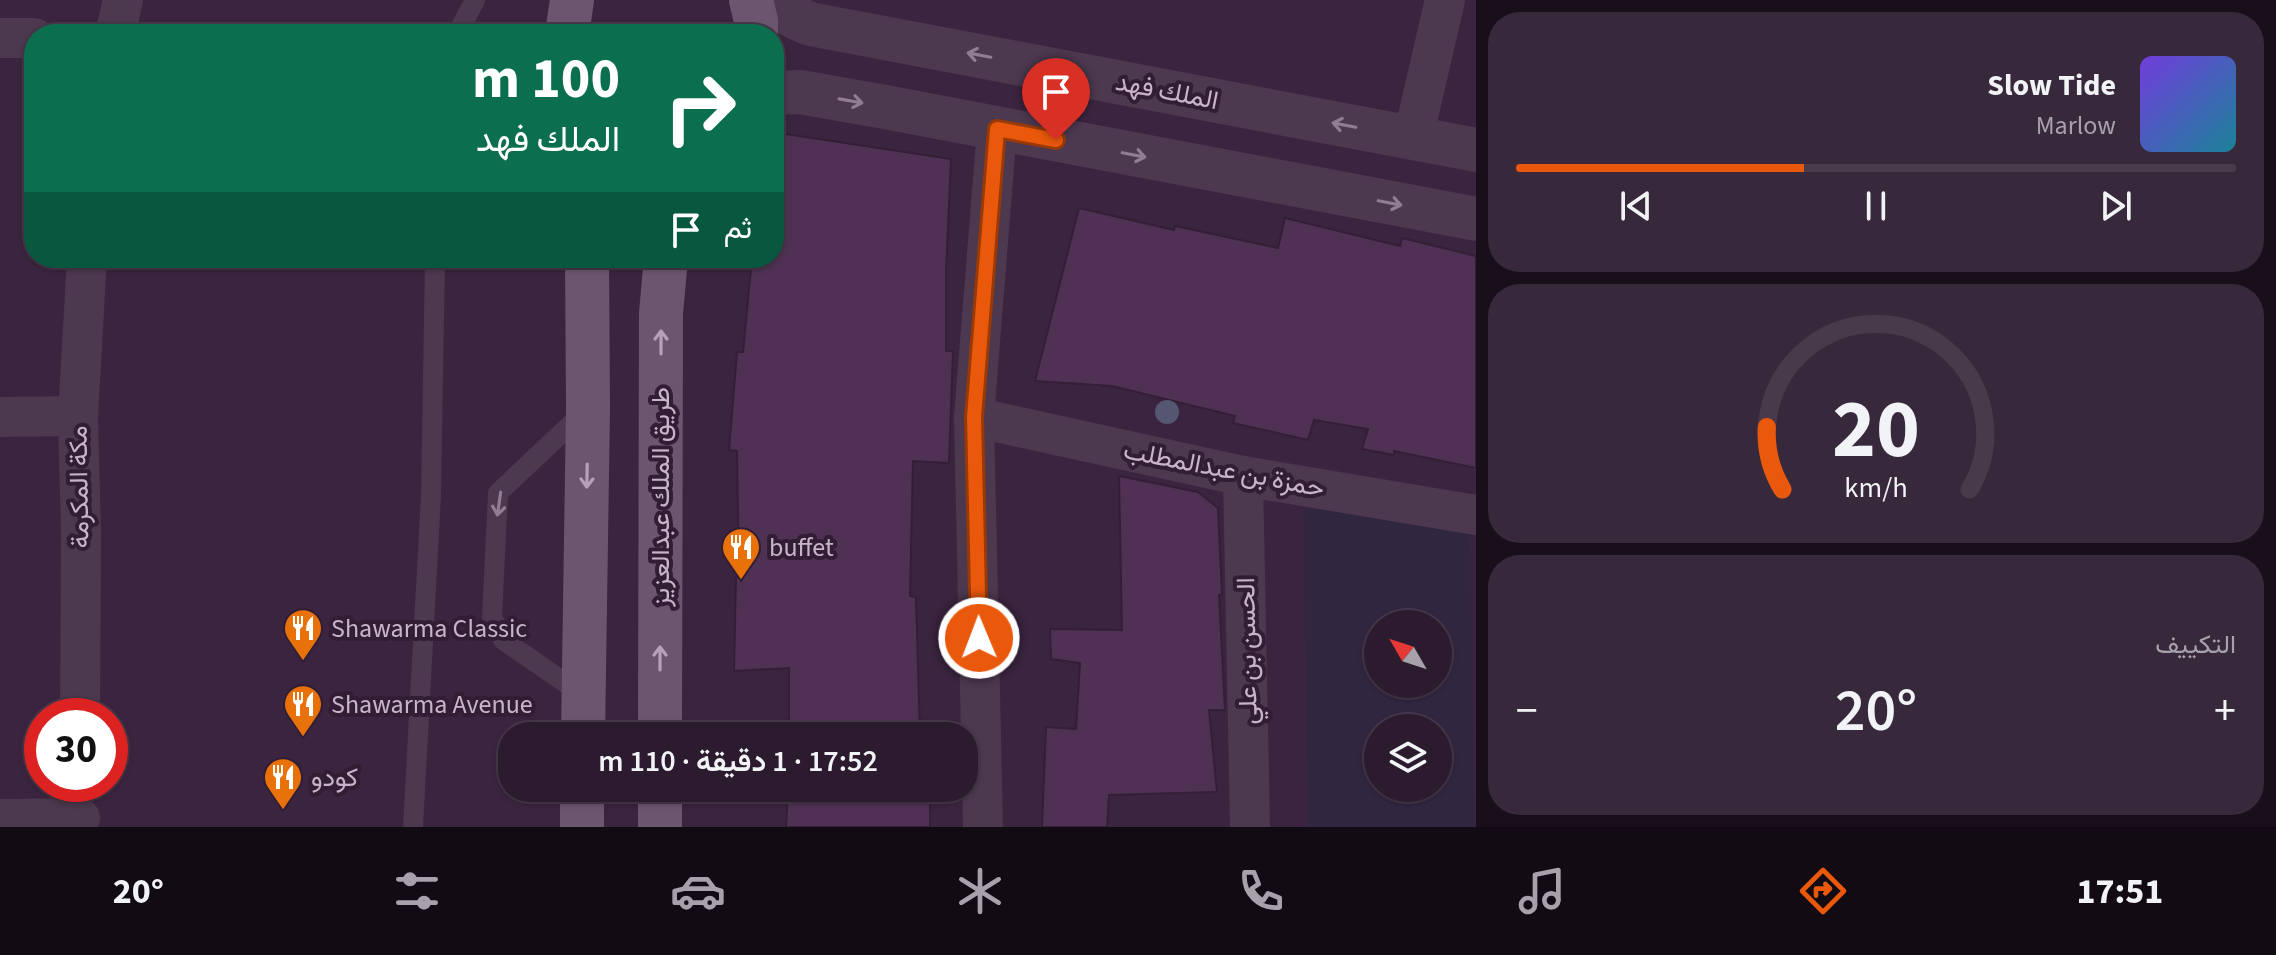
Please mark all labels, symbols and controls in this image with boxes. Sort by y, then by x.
text: 100 m [472,40,620,119]
one-way arrow [967,47,992,62]
icon: right [648,56,752,160]
pin [1022,58,1090,140]
street label: الملك فهد [1112,63,1222,119]
text: Slow Tide [1987,64,2116,107]
icon: arrive [1034,70,1078,114]
one-way arrow [838,94,863,109]
text: Marlow [2036,107,2116,144]
text: الملك فهد [476,114,620,165]
one-way arrow [1332,117,1358,132]
one-way arrow [1121,148,1146,163]
icon: previous [1614,184,1658,228]
icon: pause [1854,184,1898,228]
icon: next [2094,184,2138,228]
one-way arrow [1376,196,1402,211]
text: ثم [724,207,752,250]
icon: arrive [664,208,708,252]
one-way arrow [653,329,669,356]
text: 20 [1832,370,1920,488]
street label: طريق الملك عبدالعزيز [642,387,679,608]
street label: مكة المكرمة [59,425,99,549]
street label: حمزة بن عبدالمطلب [1120,431,1328,507]
one-way arrow [579,462,595,489]
text: km/h [1844,468,1908,508]
one-way arrow [491,491,506,517]
restaurant icon: buffet [720,526,762,581]
place label: buffet [769,529,834,566]
street label: الحسن بن علي [1227,577,1269,725]
position arrow [937,596,1021,680]
restaurant icon: Shawarma Classic [282,607,324,662]
place label: Shawarma Classic [331,610,527,647]
north arrow [1364,610,1452,698]
map controls [1364,610,1452,802]
text: التكييف [2155,626,2236,663]
one-way arrow [652,645,668,672]
text: 20° [1835,669,1917,754]
text: − [1516,680,1538,743]
text: + [2214,680,2236,743]
restaurant icon: Shawarma Avenue [282,683,324,738]
place label: Shawarma Avenue [331,686,533,723]
speed limit sign: 30 [24,698,128,802]
button: layers [1364,714,1452,802]
text: 17:52 · 1 دقيقة · 110 m [598,740,878,783]
restaurant icon: كودو [262,756,304,811]
place label: كودو [311,759,358,796]
icon: filters [389,863,445,919]
icon: car [670,863,726,919]
icon: climate [952,863,1008,919]
icon: phone [1233,863,1289,919]
icon: music [1514,863,1570,919]
icon: directions [1795,863,1851,919]
text: 20° [113,866,164,917]
text: 17:51 [2077,866,2163,917]

